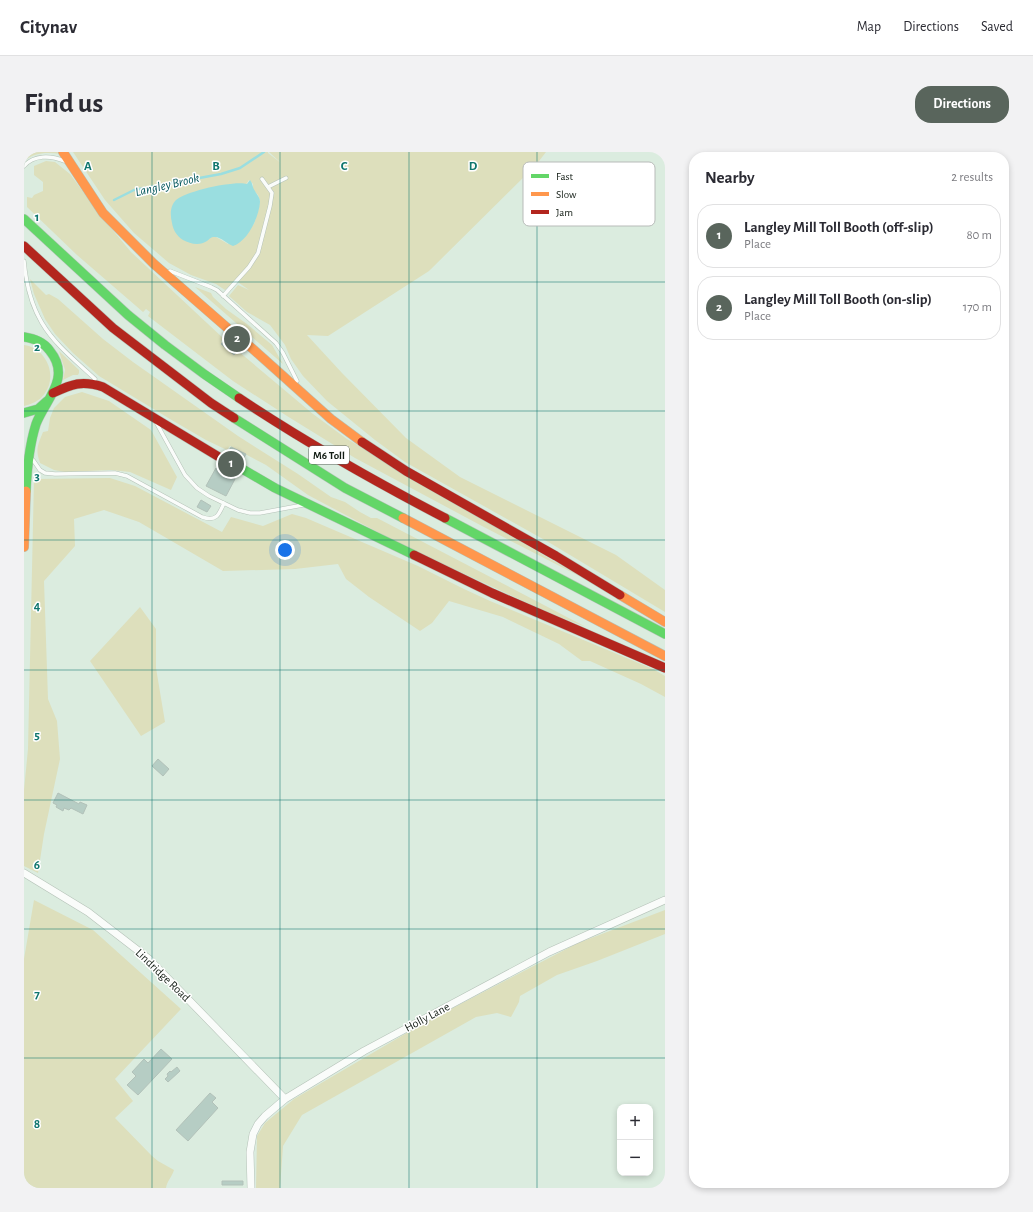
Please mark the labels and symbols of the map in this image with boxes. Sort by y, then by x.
text: A [84,160,92,173]
text: B [212,160,220,173]
text: C [341,160,348,173]
text: D [469,160,478,173]
legend [523,162,655,226]
text: Fast [556,171,574,182]
water label: Langley Brook [134,172,201,199]
text: Slow [556,189,577,200]
text: Jam [556,207,573,218]
text: 1 [35,211,39,224]
pin: 2 [224,324,250,354]
text: 2 [34,341,40,354]
road number: M6 Toll [309,446,349,464]
pin: 1 [218,449,244,479]
text: 3 [34,470,40,483]
your location [275,540,295,560]
text: 4 [34,600,41,613]
text: 5 [34,729,40,742]
text: 6 [34,859,40,872]
street label: Lindridge Road [133,946,193,1004]
text: 7 [34,988,40,1001]
street label: Holly Lane [403,1000,452,1035]
text: 8 [34,1118,40,1131]

